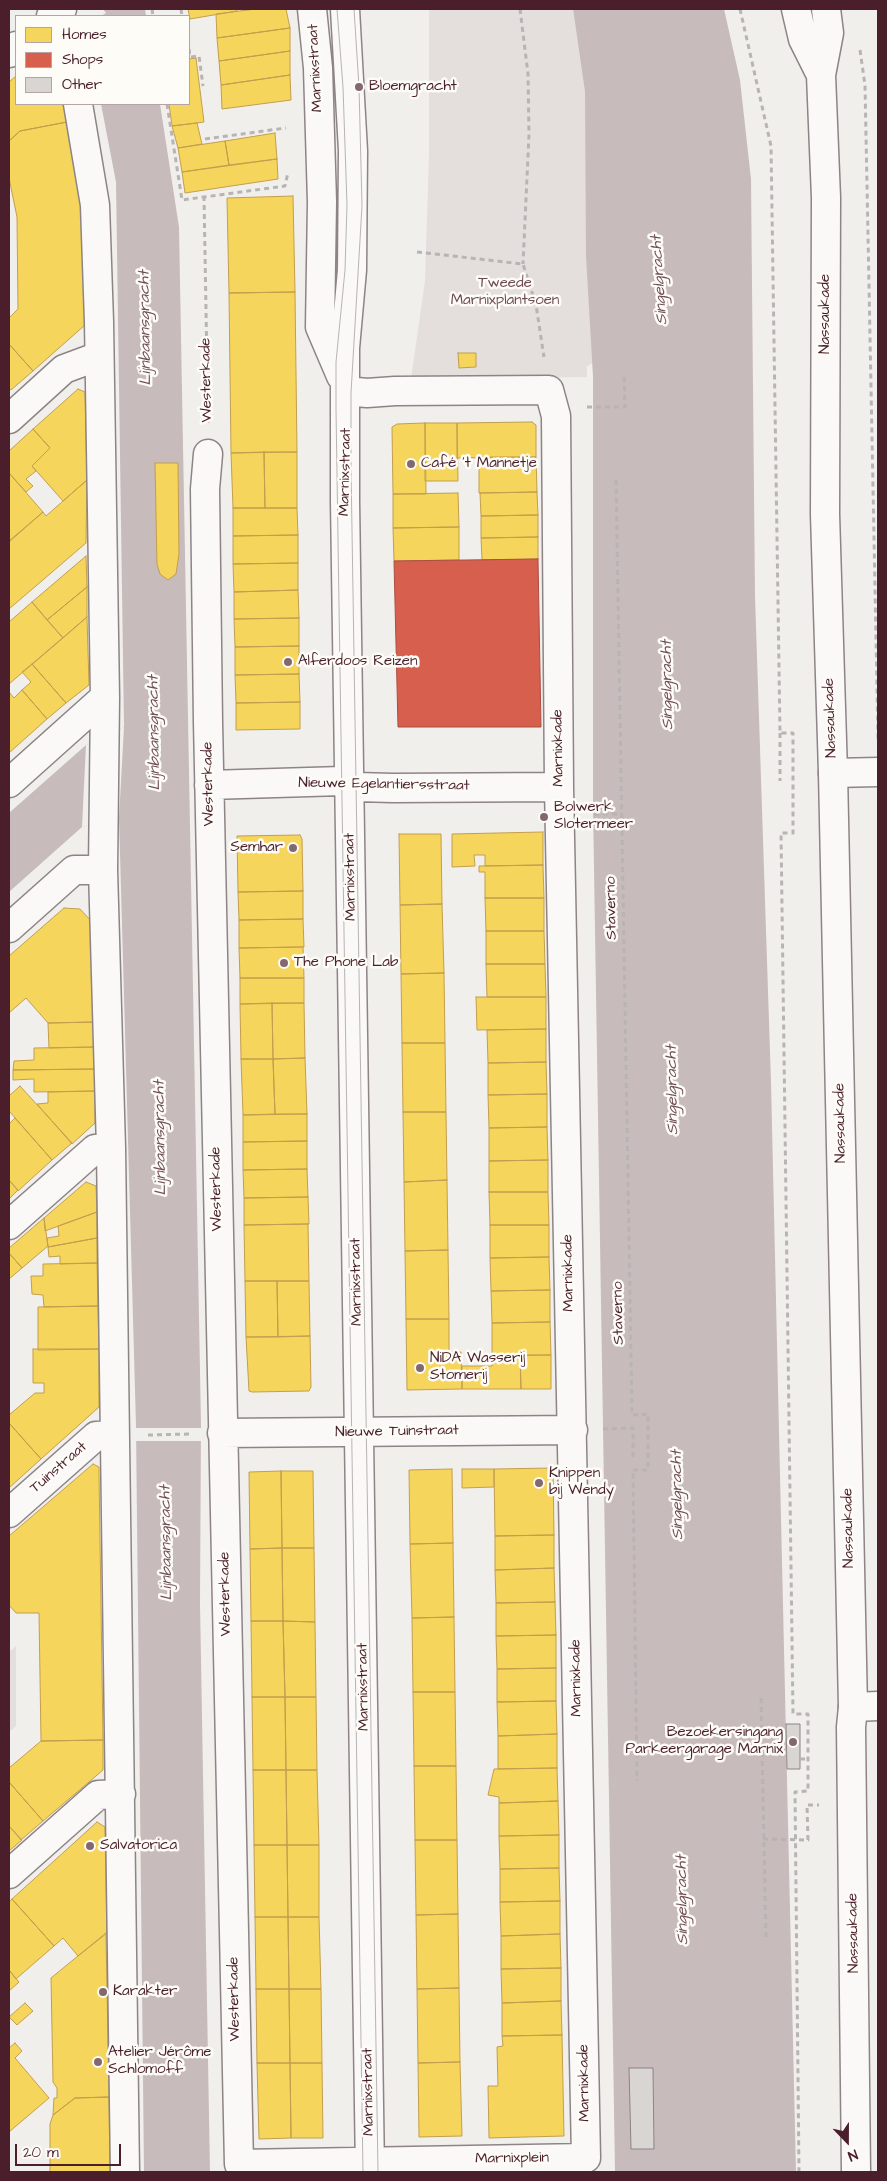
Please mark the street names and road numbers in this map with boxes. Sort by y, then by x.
street label: Marnixstraat [305,23,327,113]
street label: Nassaukade [817,274,835,354]
street label: Westerkade [197,337,217,423]
street label: Marnixstraat [336,428,356,516]
street label: Nassaukade [821,678,841,758]
street label: Marnixkade [549,709,569,787]
street label: Westerkade [199,741,219,827]
street label: Nieuwe Egelantiersstraat [298,775,470,795]
street label: Marnixstraat [341,833,361,921]
street label: Staverno [602,876,622,940]
street label: Nassaukade [831,1083,851,1163]
street label: Westerkade [207,1146,227,1232]
street label: Marnixkade [559,1234,579,1312]
street label: Marnixstraat [347,1238,367,1326]
street label: Staverno [609,1281,629,1345]
street label: Nieuwe Tuinstraat [335,1422,459,1442]
street label: Tuinstraat [27,1438,91,1498]
street label: Nassaukade [839,1488,859,1568]
street label: Westerkade [216,1551,236,1637]
street label: Marnixkade [567,1639,587,1717]
street label: Marnixstraat [354,1643,374,1731]
street label: Nassaukade [844,1893,864,1973]
street label: Westerkade [225,1956,245,2042]
street label: Marnixkade [575,2044,595,2122]
street label: Marnixstraat [359,2048,379,2136]
street label: Marnixplein [475,2149,549,2169]

